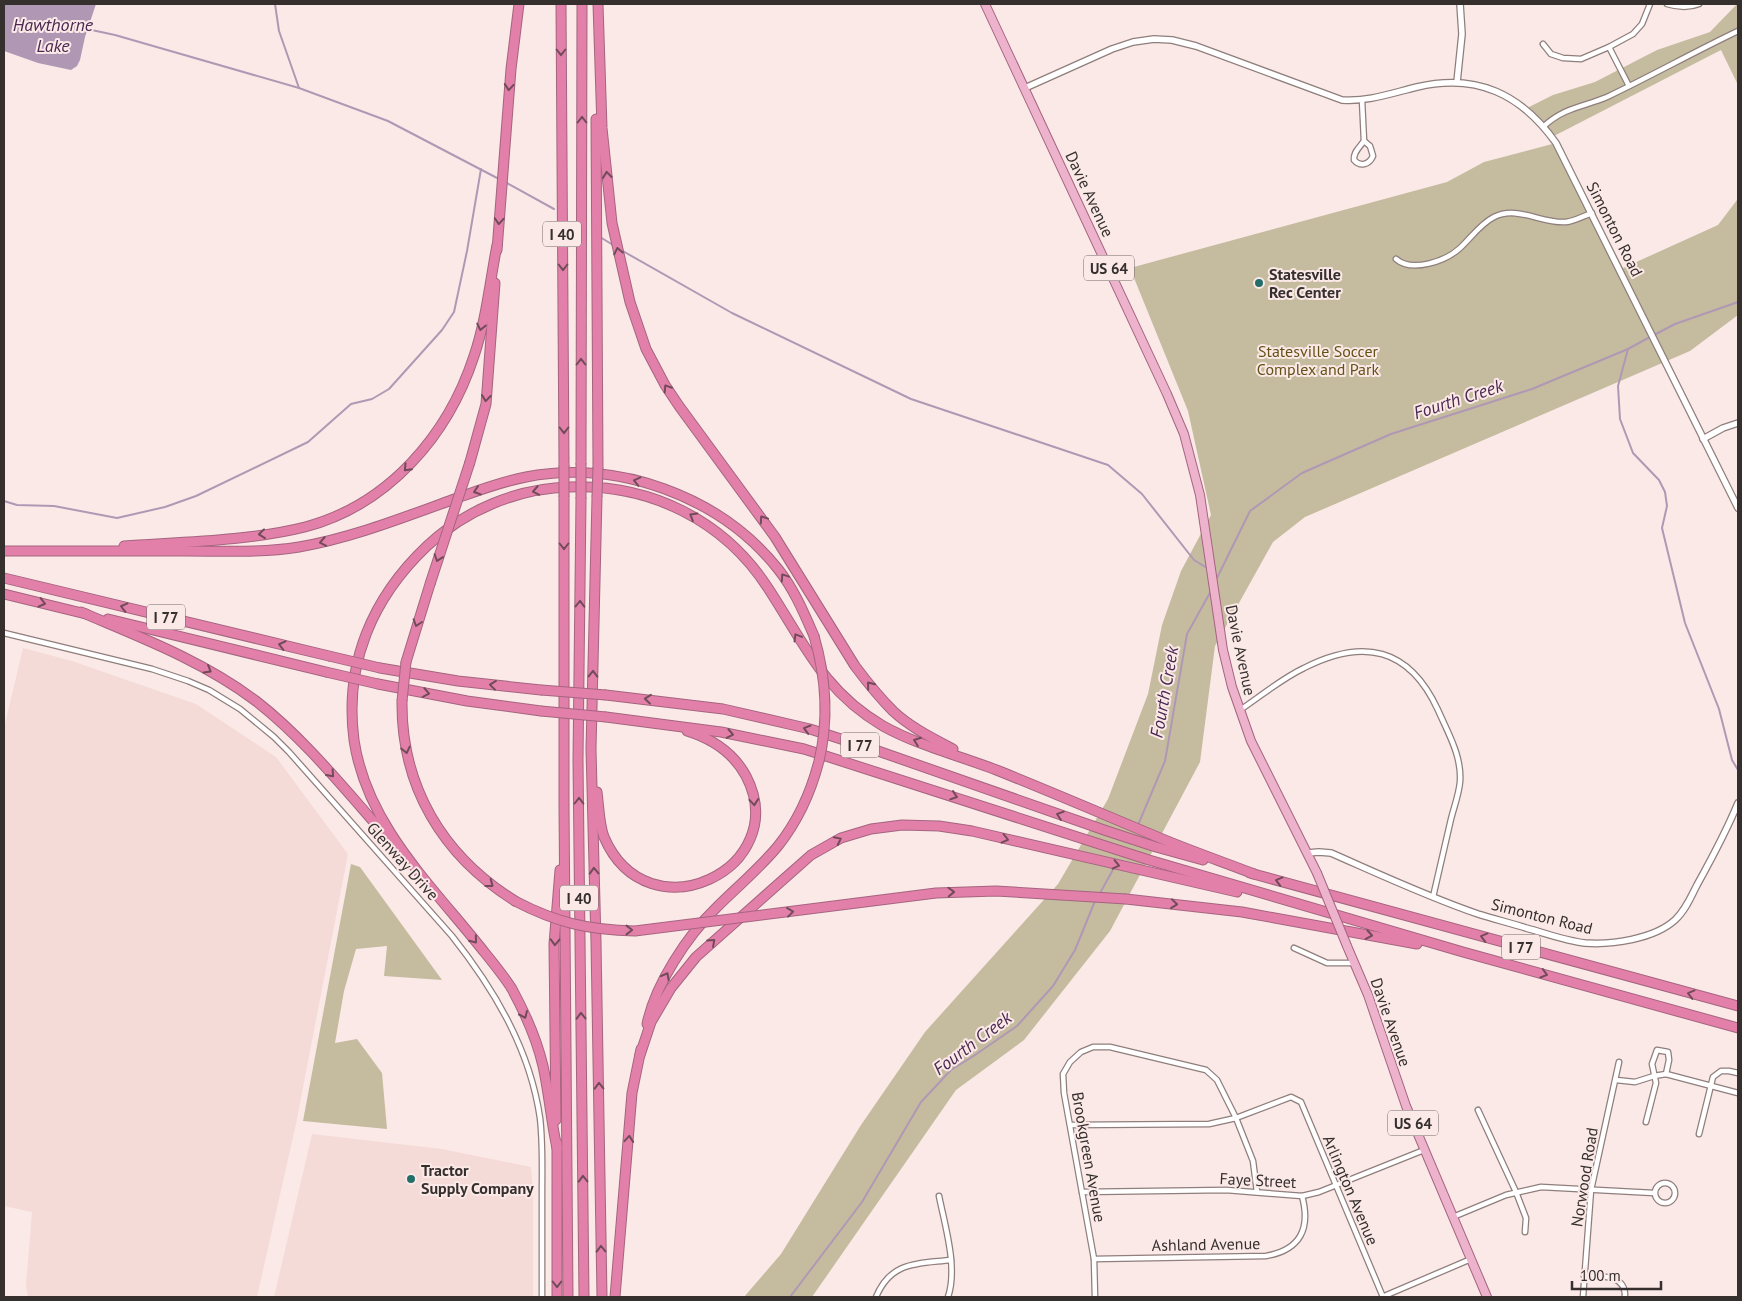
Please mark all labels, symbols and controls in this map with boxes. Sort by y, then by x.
water label: Hawthorne Lake [13,13,94,57]
one-way arrow [556,49,566,57]
one-way arrow [504,83,515,91]
one-way arrow [577,116,587,124]
street label: Davie Avenue [1061,148,1119,240]
one-way arrow [602,170,613,178]
street label: Simonton Road [1583,178,1647,280]
one-way arrow [493,217,504,225]
road number: I 40 [543,222,581,246]
one-way arrow [613,247,624,256]
road number: US 64 [1084,256,1134,280]
one-way arrow [558,264,568,272]
place label: Statesville Rec Center [1269,264,1341,302]
marker: Statesville Rec Center [1253,277,1265,289]
one-way arrow [477,322,487,331]
park label: Statesville Soccer Complex and Park [1257,341,1379,379]
one-way arrow [576,358,586,366]
water label: Fourth Creek [1410,373,1507,424]
one-way arrow [664,384,674,393]
one-way arrow [481,394,492,402]
one-way arrow [558,426,569,434]
one-way arrow [404,462,413,471]
one-way arrow [632,476,641,487]
one-way arrow [531,485,540,495]
one-way arrow [474,486,482,496]
one-way arrow [689,512,698,522]
one-way arrow [760,515,769,525]
one-way arrow [258,528,266,539]
one-way arrow [319,537,328,547]
one-way arrow [559,542,569,550]
one-way arrow [434,553,444,561]
one-way arrow [781,574,790,583]
one-way arrow [38,597,47,608]
one-way arrow [575,599,585,607]
one-way arrow [119,602,128,613]
street label: Davie Avenue [1222,603,1260,697]
road number: I 77 [147,604,185,630]
one-way arrow [413,618,423,626]
one-way arrow [794,633,804,642]
one-way arrow [277,640,286,651]
water label: Fourth Creek [1145,643,1184,740]
one-way arrow [203,663,212,673]
one-way arrow [587,669,598,677]
one-way arrow [489,680,497,691]
one-way arrow [867,682,875,691]
one-way arrow [421,687,430,698]
one-way arrow [644,694,652,705]
one-way arrow [804,724,812,734]
one-way arrow [726,728,735,738]
road number: I 77 [841,732,879,758]
one-way arrow [914,737,922,747]
one-way arrow [400,745,411,754]
one-way arrow [325,769,334,778]
one-way arrow [949,791,957,801]
one-way arrow [574,797,584,804]
one-way arrow [748,799,759,807]
one-way arrow [1057,811,1065,821]
street label: Glenway Drive [363,818,443,904]
one-way arrow [1001,833,1010,844]
one-way arrow [833,836,842,847]
one-way arrow [1112,859,1120,870]
one-way arrow [589,867,599,874]
one-way arrow [1276,876,1284,886]
one-way arrow [484,879,493,887]
road number: I 40 [560,886,598,910]
one-way arrow [948,887,956,898]
street label: Simonton Road [1489,894,1595,938]
one-way arrow [1170,898,1178,909]
one-way arrow [786,907,794,918]
one-way arrow [625,925,633,936]
one-way arrow [1365,930,1373,940]
one-way arrow [1479,932,1488,943]
one-way arrow [468,934,477,943]
road number: I 77 [1502,934,1540,960]
one-way arrow [549,938,560,946]
one-way arrow [707,939,716,948]
one-way arrow [1539,968,1548,979]
one-way arrow [660,973,670,982]
street label: Davie Avenue [1367,975,1415,1069]
one-way arrow [1688,989,1696,999]
water label: Fourth Creek [928,1005,1017,1080]
one-way arrow [518,1010,529,1019]
one-way arrow [576,1012,586,1020]
one-way arrow [593,1082,604,1090]
street label: Brookgreen Avenue [1068,1090,1110,1224]
road number: US 64 [1388,1110,1438,1136]
street label: Norwood Road [1566,1126,1602,1228]
street label: Arlington Avenue [1319,1132,1383,1248]
one-way arrow [623,1135,634,1143]
place label: Tractor Supply Company [421,1160,534,1198]
street label: Faye Street [1219,1168,1297,1192]
marker: Tractor Supply Company [405,1173,417,1185]
one-way arrow [578,1174,588,1182]
street label: Ashland Avenue [1152,1233,1260,1255]
one-way arrow [596,1244,606,1252]
scale bar [1572,1258,1661,1290]
text: 100 m [1580,1266,1621,1285]
one-way arrow [552,1280,562,1288]

